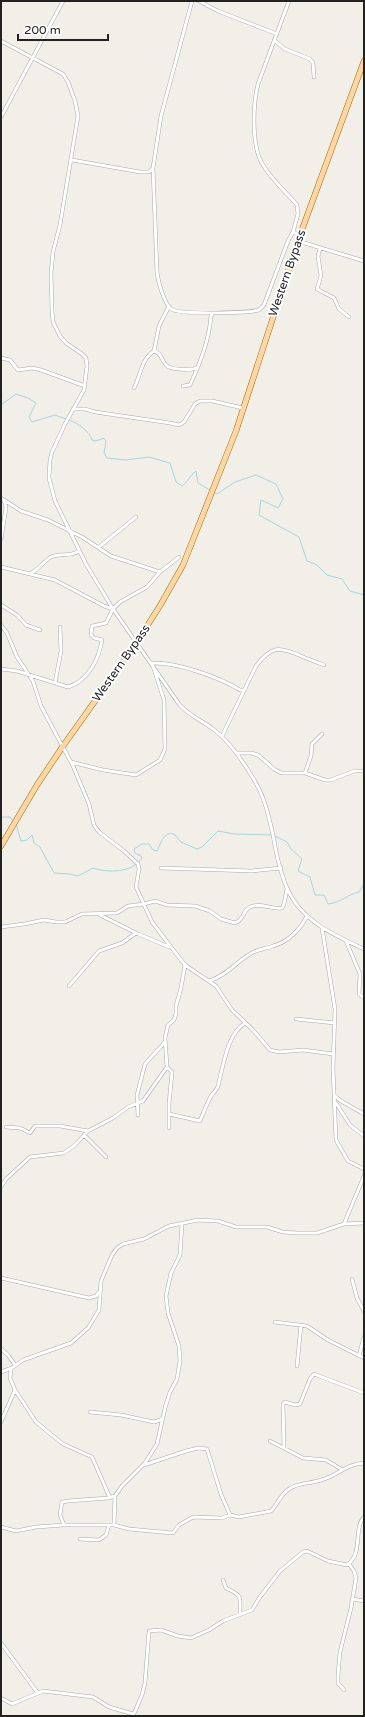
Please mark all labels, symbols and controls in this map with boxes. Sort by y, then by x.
scale bar [18,16,108,42]
text: 200 m [24,23,61,37]
street label: Western Bypass [266,228,308,318]
street label: Western Bypass [89,622,153,704]

